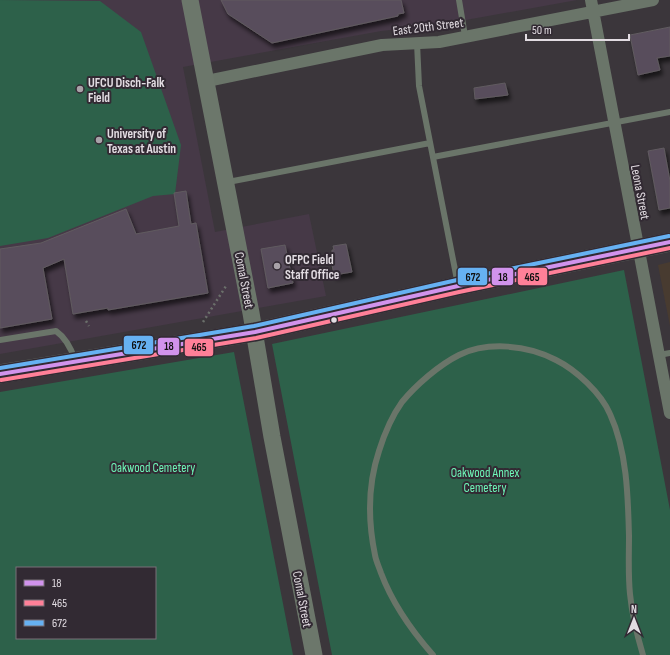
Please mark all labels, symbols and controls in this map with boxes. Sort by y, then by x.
street label: East 20th Street [392,15,464,39]
scale bar [526,16,629,42]
text: 50 m [532,23,552,38]
place label: UFCU Disch-Falk Field [88,75,165,106]
marker: UFCU Disch-Falk Field [75,84,85,94]
place label: University of Texas at Austin [107,126,176,157]
marker: University of Texas at Austin [94,135,104,145]
street label: Leona Street [627,163,653,221]
street label: Comal Street [231,251,257,310]
place label: OFPC Field Staff Office [285,252,340,283]
marker: OFPC Field Staff Office [272,261,282,271]
line badge: 672 [457,267,488,286]
line badge: 18 [491,267,514,286]
line badge: 465 [517,267,548,286]
text: 672 [466,271,481,284]
text: 18 [498,271,508,284]
text: 465 [524,271,540,284]
unlabelled marker [329,315,339,325]
line badge: 672 [123,335,154,355]
line badge: 18 [157,337,180,356]
line badge: 465 [184,338,214,357]
text: 672 [132,339,147,352]
text: 18 [164,340,174,353]
text: 465 [191,341,207,354]
park label: Oakwood Cemetery [111,460,195,476]
park label: Oakwood Annex Cemetery [451,465,519,496]
legend [16,567,156,639]
street label: Comal Street [289,570,315,629]
text: 18 [52,576,61,591]
text: 465 [52,596,67,611]
north arrow [614,599,654,639]
text: N [631,603,637,616]
text: 672 [52,616,67,631]

